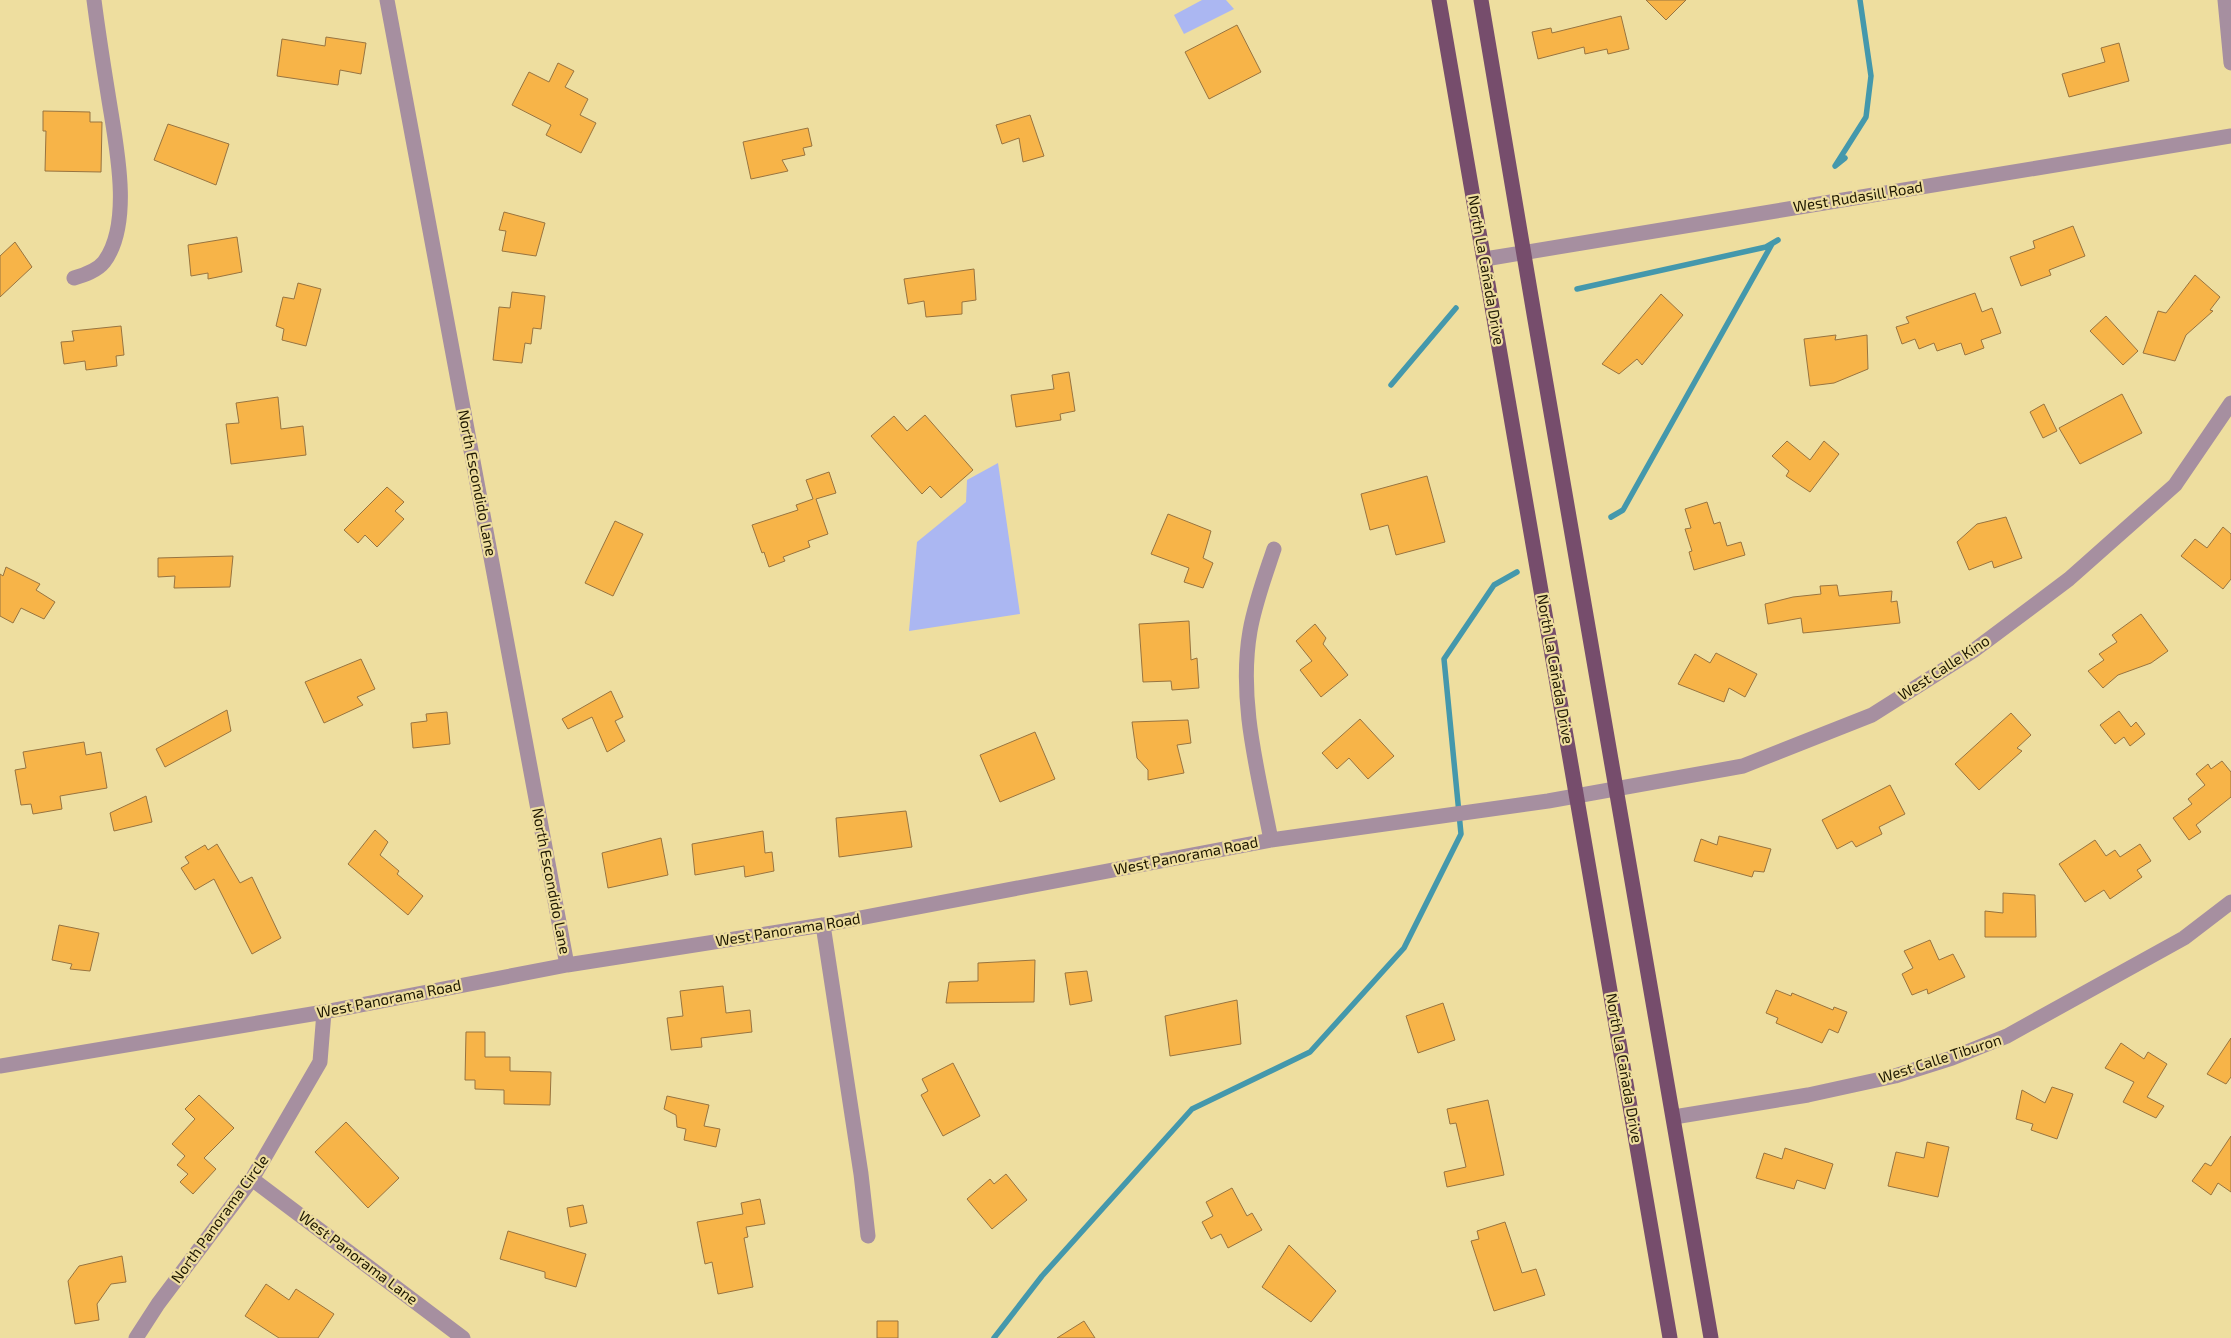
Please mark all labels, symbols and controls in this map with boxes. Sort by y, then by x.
street label: West Rudasill Road [1792,177,1924,215]
street label: North La Cañada Drive [1465,194,1509,346]
street label: North Escondido Lane [455,408,501,558]
street label: North La Cañada Drive [1534,593,1578,745]
street label: West Calle Kino [1894,631,1993,703]
street label: North Escondido Lane [529,806,575,956]
street label: West Panorama Road [1112,832,1259,878]
street label: West Panorama Road [714,909,862,949]
street label: West Panorama Road [315,975,462,1021]
street label: North La Cañada Drive [1603,992,1647,1144]
street label: West Calle Tiburon [1876,1030,2003,1086]
street label: North Panorama Circle [167,1151,272,1286]
street label: West Panorama Lane [295,1206,422,1308]

